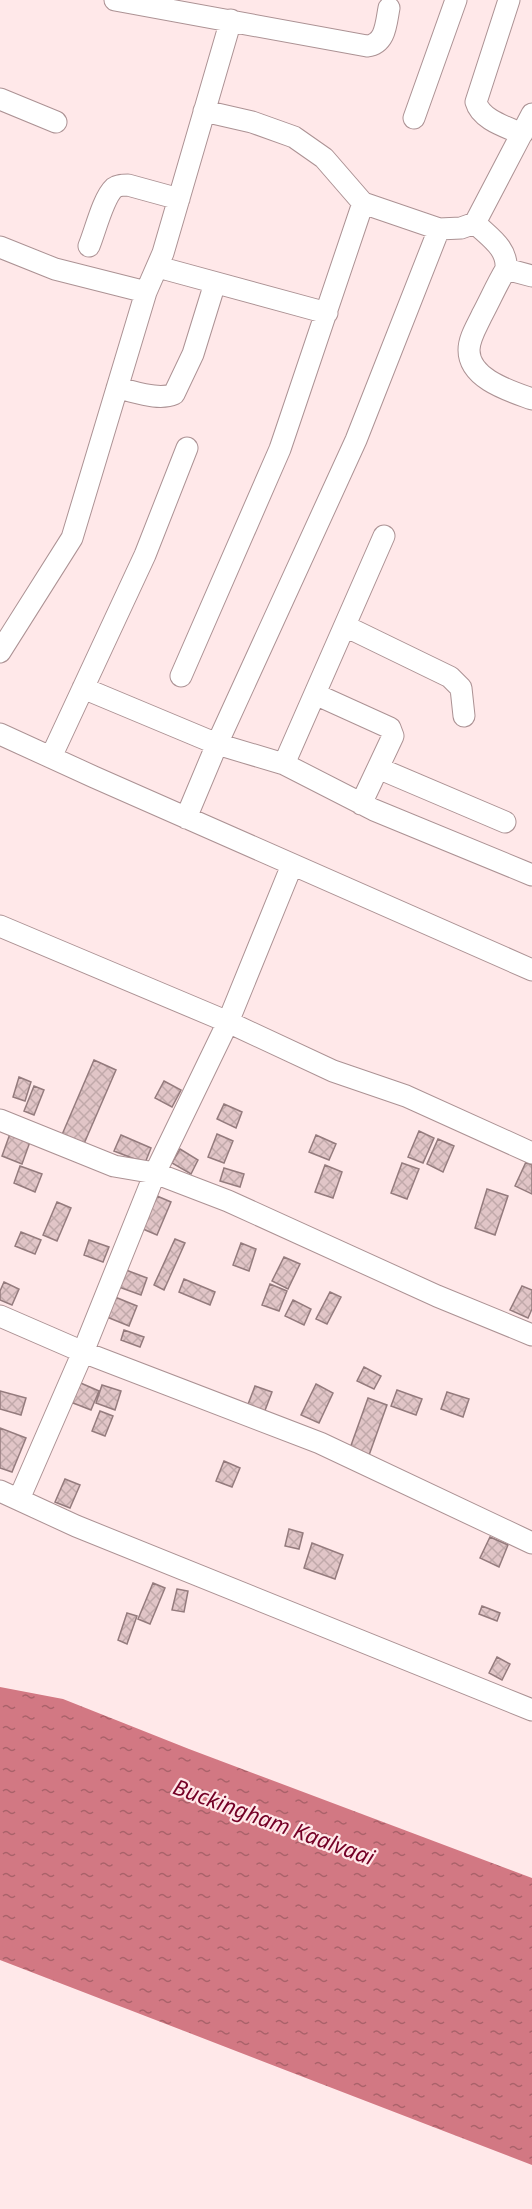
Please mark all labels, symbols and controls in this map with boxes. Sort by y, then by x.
water label: Buckingham Kaalvaai [170,1771,379,1872]

